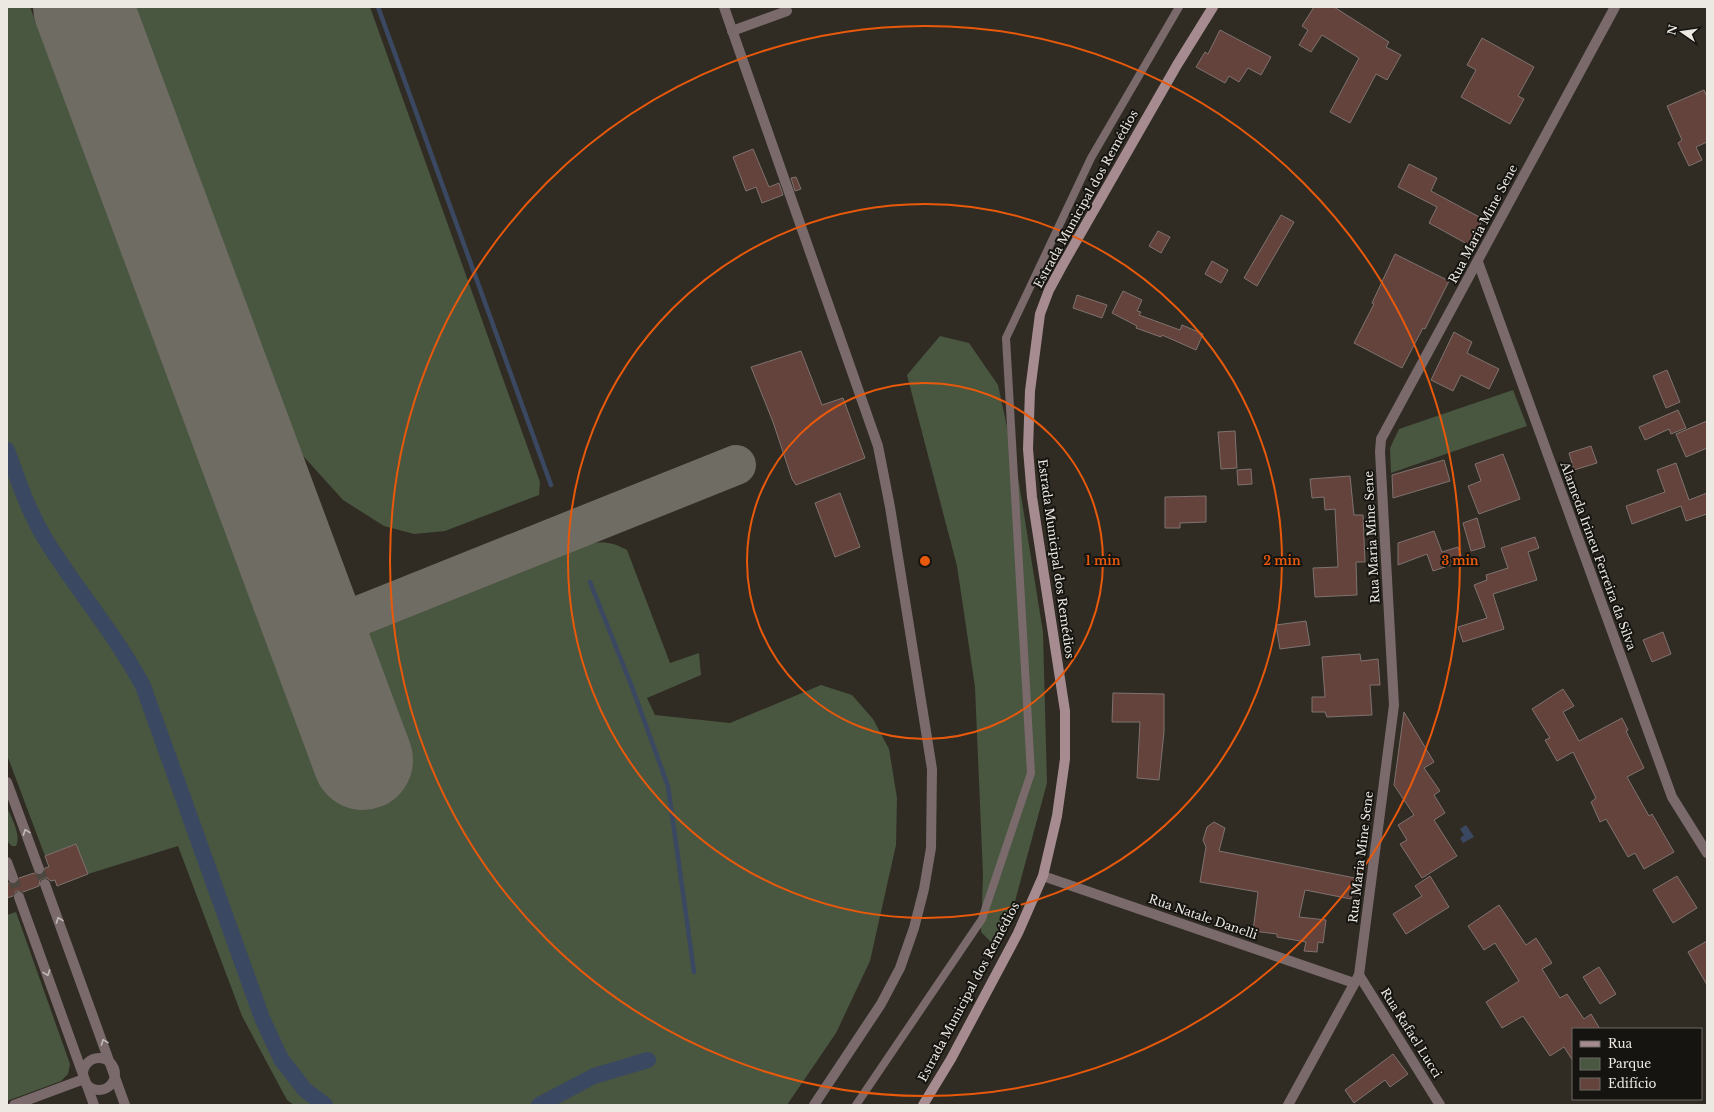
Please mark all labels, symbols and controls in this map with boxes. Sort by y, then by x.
north arrow [1662,12,1702,52]
text: N [1664,22,1680,36]
street label: Estrada Municipal dos Remédios [1030,107,1141,290]
street label: Rua Maria Mine Sene [1445,162,1520,286]
street label: Estrada Municipal dos Remédios [1035,458,1078,660]
street label: Alameda Irineu Ferreira da Silva [1557,459,1640,652]
street label: Rua Maria Mine Sene [1361,470,1382,604]
text: 1 min [1086,553,1121,568]
text: 2 min [1263,553,1301,568]
text: 3 min [1441,553,1479,568]
centre of rings [918,554,932,568]
street label: Rua Maria Mine Sene [1345,790,1376,924]
one-way arrow [22,829,30,836]
street label: Rua Natale Danelli [1147,891,1260,942]
street label: Estrada Municipal dos Remédios [915,899,1022,1084]
one-way arrow [55,916,63,923]
one-way arrow [42,970,50,977]
street label: Rua Rafael Lucci [1378,985,1445,1080]
legend [1572,1028,1702,1100]
text: Rua [1608,1036,1632,1051]
one-way arrow [100,1038,108,1045]
text: Parque [1608,1056,1651,1071]
text: Edifício [1608,1076,1656,1091]

